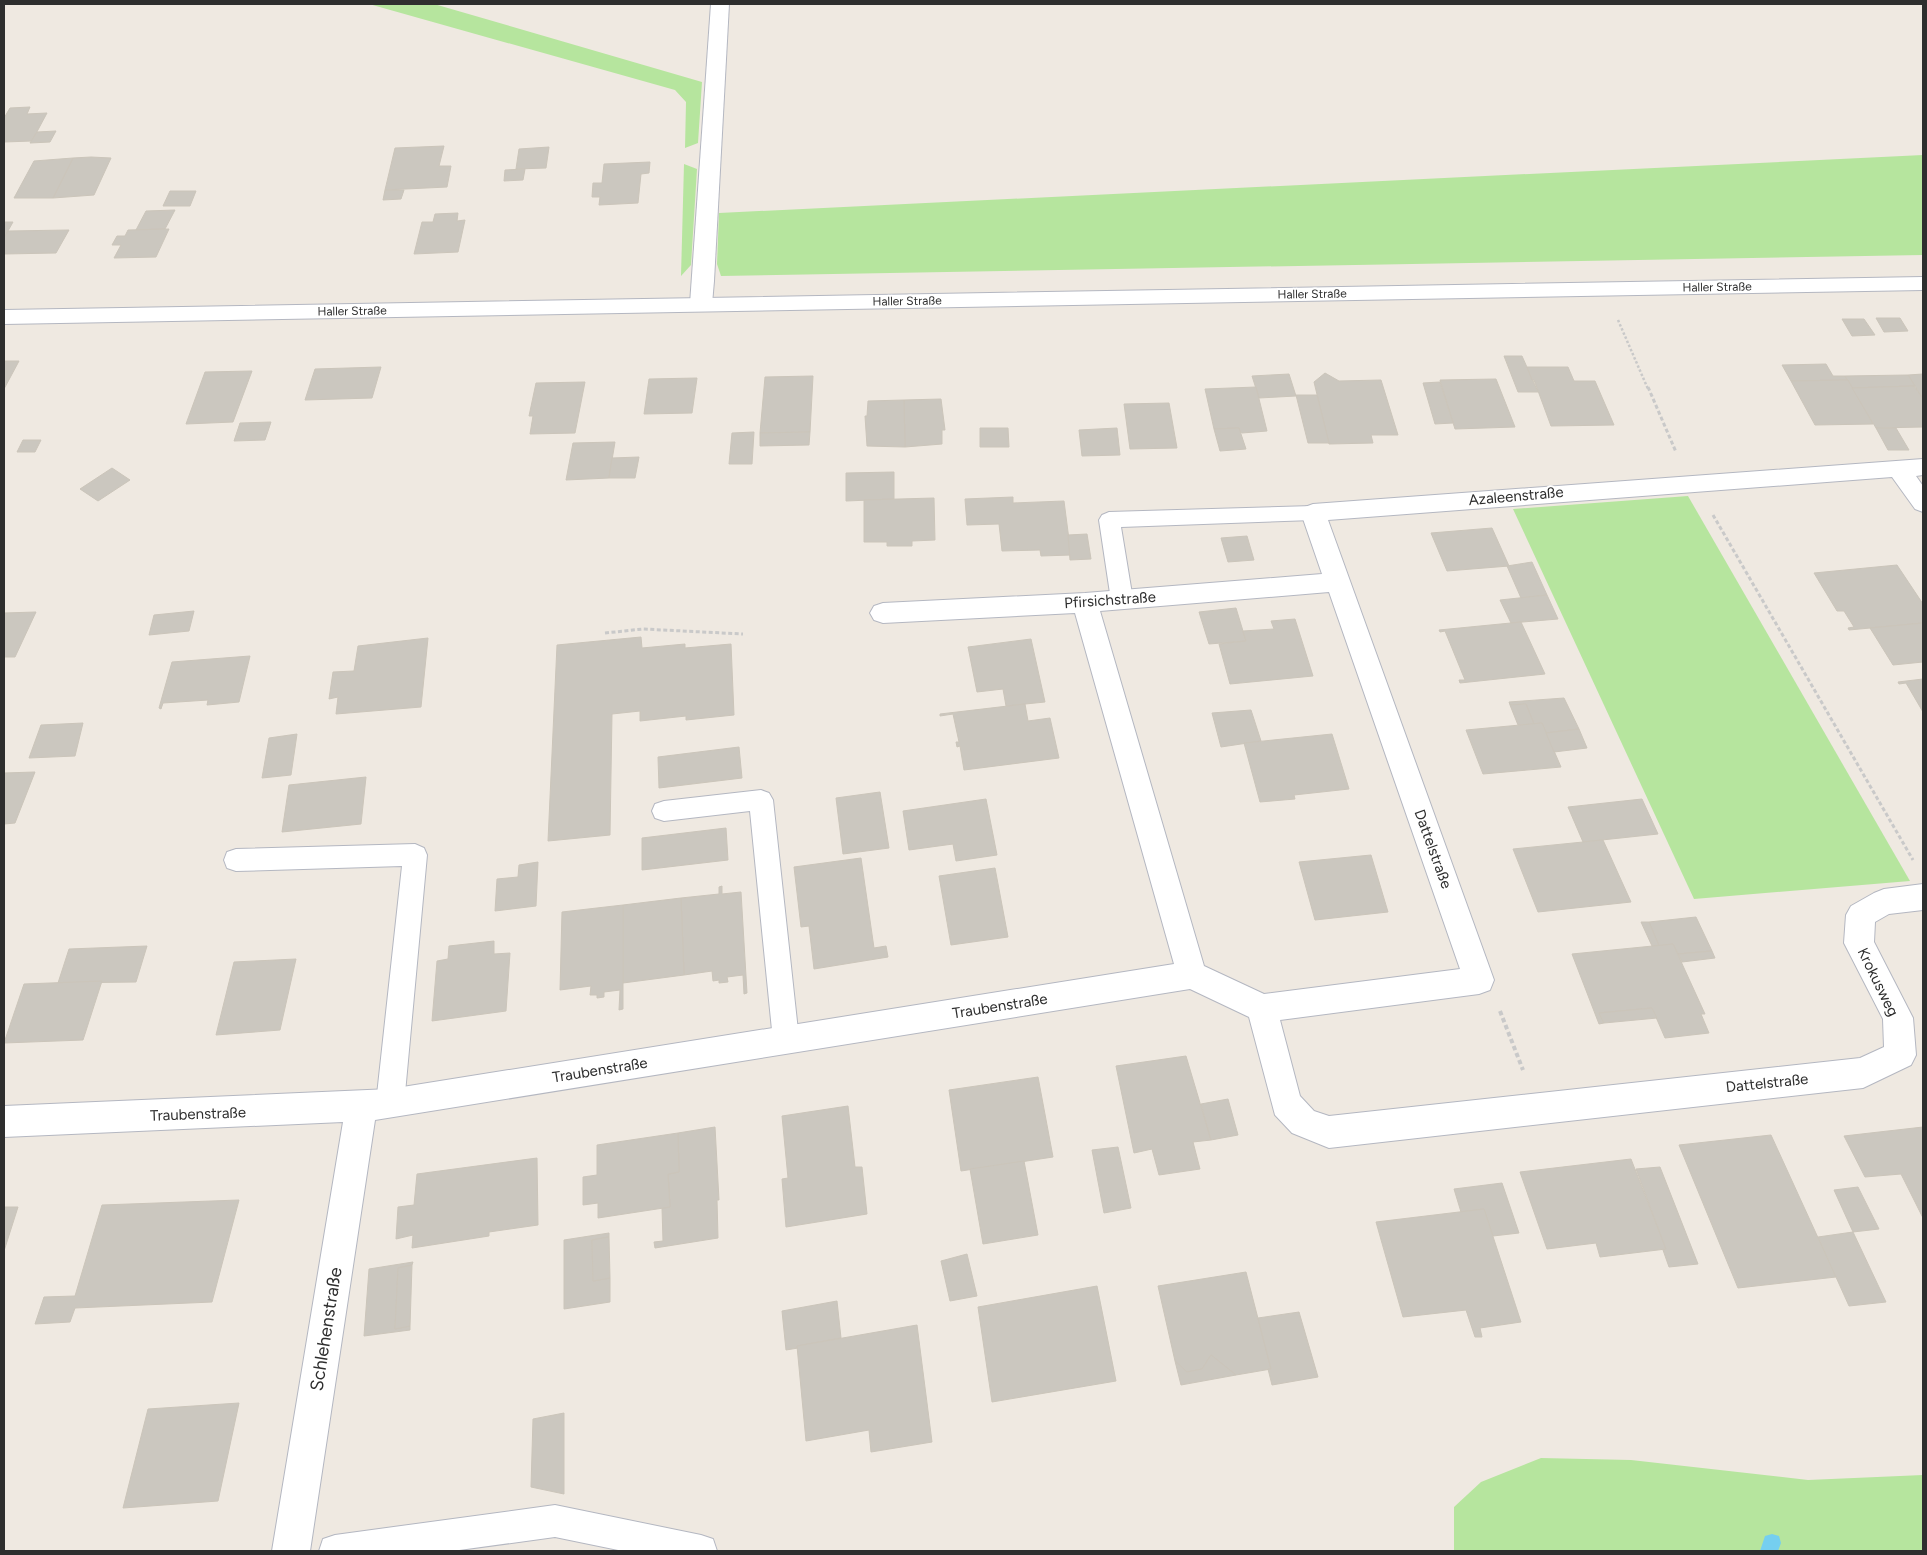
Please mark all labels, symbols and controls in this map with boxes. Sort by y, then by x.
street label: Haller Straße [1682,279,1752,295]
street label: Haller Straße [1277,286,1347,302]
street label: Haller Straße [872,293,942,309]
street label: Haller Straße [317,303,387,319]
street label: Azaleenstraße [1468,483,1564,509]
street label: Pfirsichstraße [1064,588,1156,612]
street label: Dattelstraße [1410,807,1456,891]
street label: Krokusweg [1854,945,1902,1019]
street label: Traubenstraße [951,990,1049,1022]
street label: Traubenstraße [551,1054,649,1086]
street label: Dattelstraße [1725,1070,1809,1096]
street label: Traubenstraße [150,1103,246,1125]
street label: Schlehenstraße [305,1265,347,1392]

